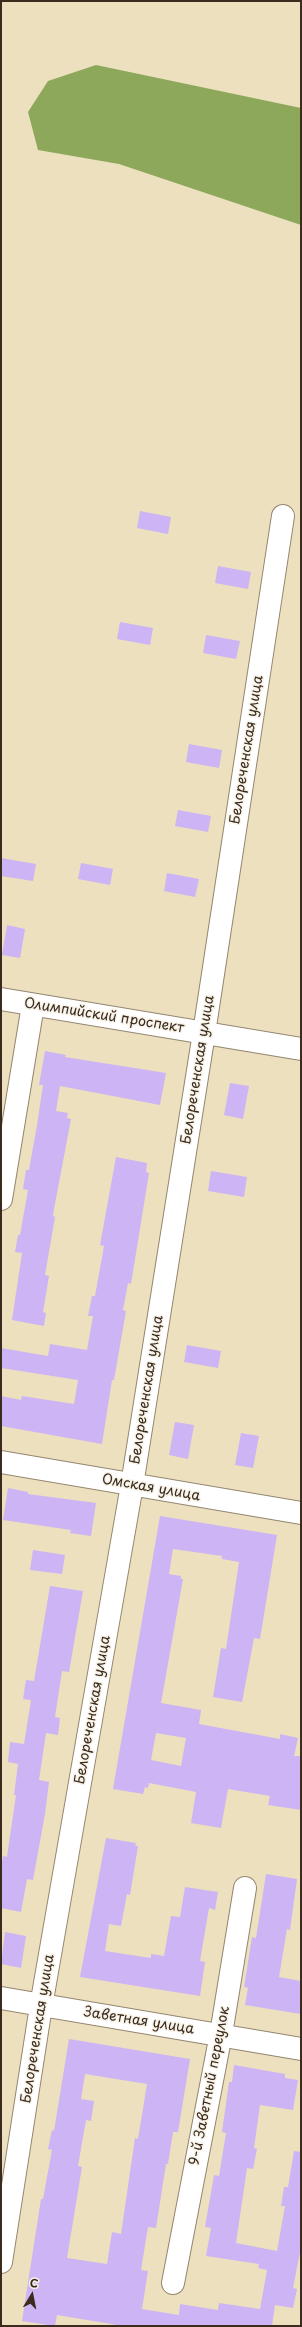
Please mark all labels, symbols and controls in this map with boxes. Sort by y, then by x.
street label: Белореченская улица [227,674,267,826]
street label: Белореченская улица [178,994,218,1146]
street label: Олимпийский проспект [23,995,185,1037]
street label: Белореченская улица [127,1314,167,1466]
street label: Омская улица [101,1471,201,1505]
street label: Белореченская улица [72,1634,114,1786]
street label: Белореченская улица [18,1953,58,2105]
street label: Заветная улица [83,2004,195,2038]
street label: 9-й Заветный переулок [186,2005,234,2167]
text: С [29,2274,40,2292]
north arrow [12,2275,52,2315]

